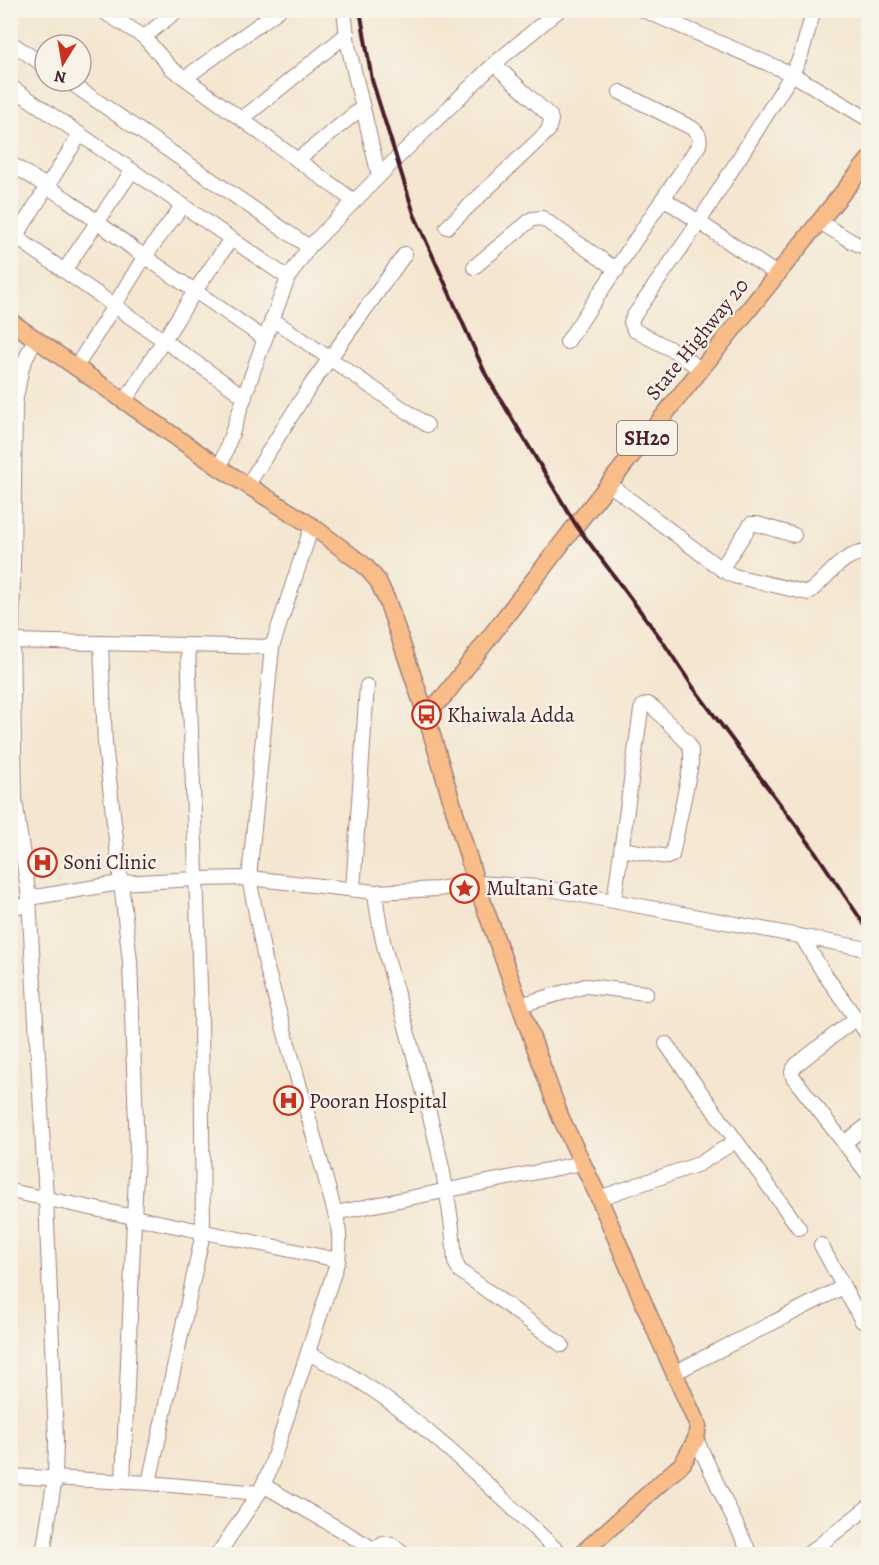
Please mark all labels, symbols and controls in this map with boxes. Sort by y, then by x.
north arrow [33,33,93,93]
text: N [52,65,68,89]
street label: State Highway 20 [639,272,755,406]
road number: SH20 [617,421,677,455]
bus stop icon: Khaiwala Adda [410,699,442,731]
place label: Khaiwala Adda [447,701,575,729]
hospital icon: Soni Clinic [26,846,58,878]
place label: Soni Clinic [63,848,156,876]
place icon: Multani Gate [449,872,481,904]
place label: Multani Gate [486,874,598,902]
hospital icon: Pooran Hospital [272,1085,304,1117]
place label: Pooran Hospital [309,1087,447,1115]

